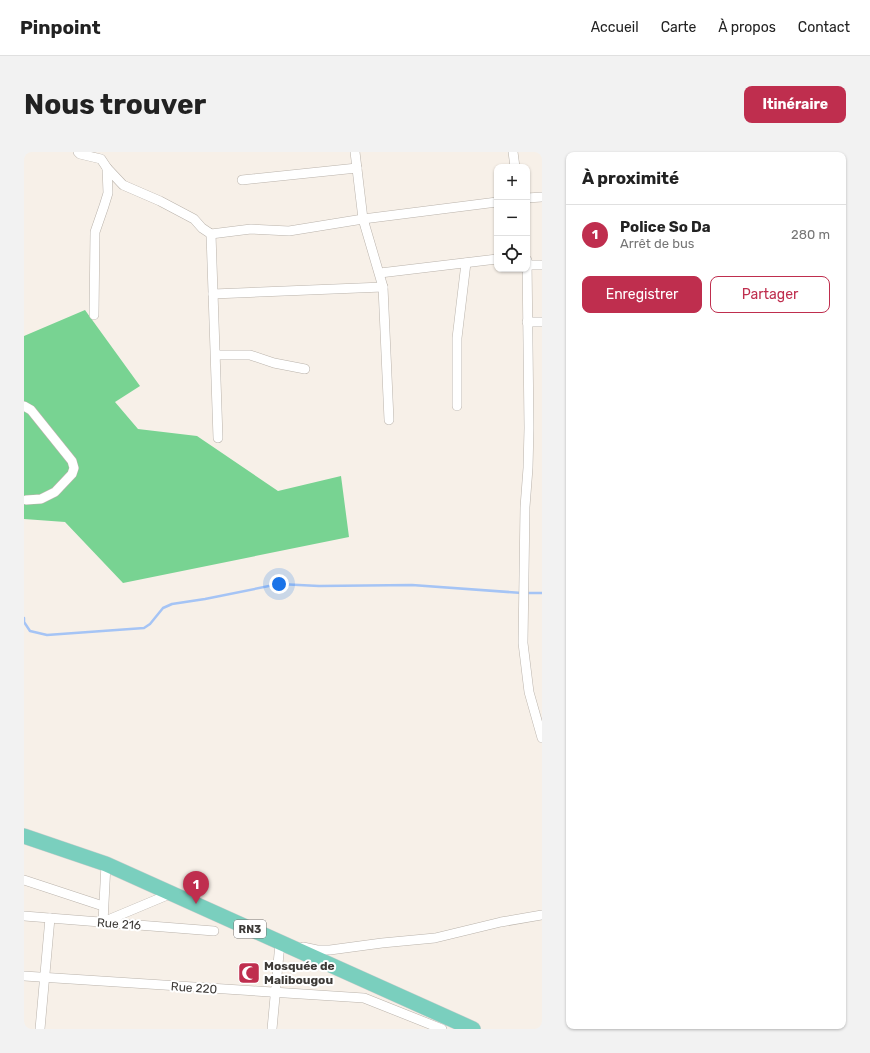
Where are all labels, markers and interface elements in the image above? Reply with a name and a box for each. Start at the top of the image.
text: Pinpoint [20,16,101,39]
text: Accueil [591,19,639,36]
text: Carte [661,19,696,36]
text: À propos [718,19,776,36]
text: Contact [798,19,850,36]
button: Itinéraire [744,86,846,123]
text: Nous trouver [24,88,206,121]
map controls [494,164,530,272]
button: + [494,164,530,200]
text: À proximité [582,168,679,188]
button: − [494,200,530,236]
text: Police So Da [620,218,711,236]
text: 1 [592,227,598,242]
text: 280 m [791,227,830,242]
button: locate [494,236,530,272]
text: Arrêt de bus [620,236,694,251]
button: Enregistrer [582,276,702,313]
button: Partager [710,276,830,313]
your location [269,574,289,594]
pin: 1 [183,871,209,904]
street label: Rue 216 [96,915,142,933]
road number: RN3 [234,920,266,938]
place label: Mosquée de Malibougou [264,959,335,987]
mosque icon: Mosquée de Malibougou [236,960,262,986]
street label: Rue 220 [170,979,218,997]

